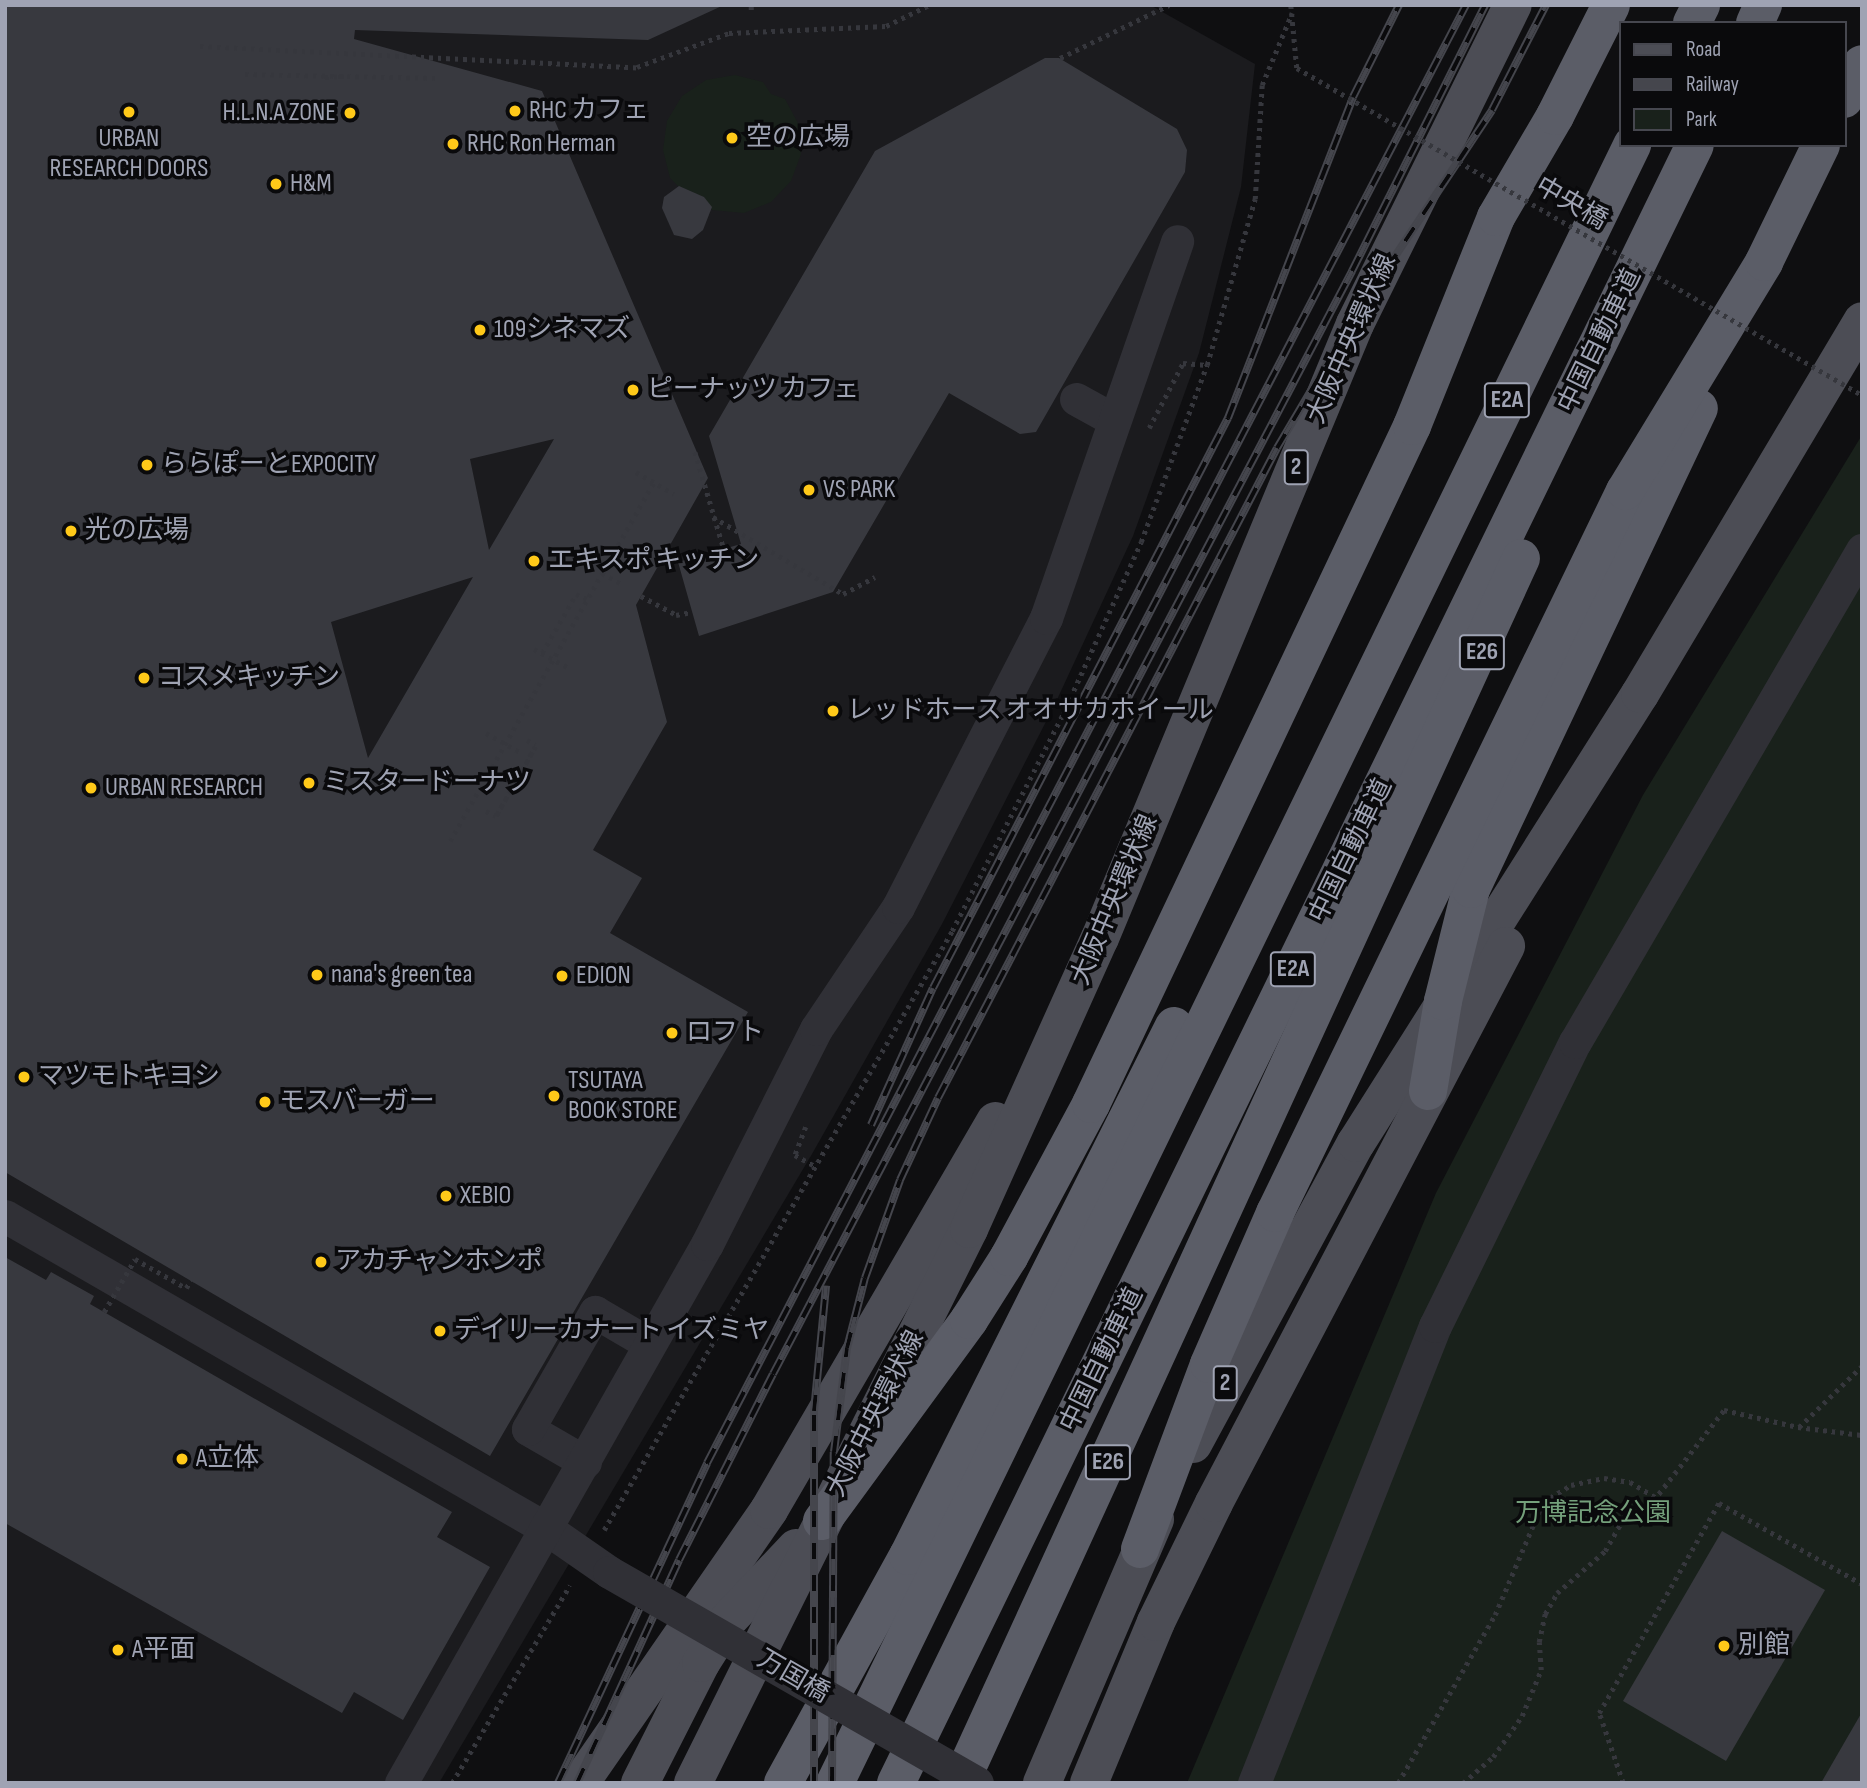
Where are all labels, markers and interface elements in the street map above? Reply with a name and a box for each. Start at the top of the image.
legend [1618,21,1846,147]
text: Road [1686,37,1721,62]
text: Railway [1686,72,1739,97]
place label: RHC カフェ [529,95,649,127]
place label: H.L.N.A ZONE [223,97,336,129]
marker: RHC カフェ [507,103,523,119]
marker: URBAN RESEARCH DOORS [121,104,137,120]
marker: H.L.N.A ZONE [342,105,358,121]
text: Park [1686,107,1717,132]
place label: 空の広場 [746,122,850,154]
place label: URBAN RESEARCH DOORS [50,123,208,184]
place label: RHC Ron Herman [467,128,616,160]
marker: 空の広場 [724,130,740,146]
marker: RHC Ron Herman [445,136,461,152]
place label: H&M [290,168,332,200]
street label: 中央橋 [1529,171,1613,237]
marker: H&M [268,176,284,192]
street label: 大阪中央環状線 [1301,250,1403,428]
street label: 中国自動車道 [1552,264,1648,418]
place label: 109シネマズ [494,314,630,346]
marker: 109シネマズ [472,322,488,338]
place label: ピーナッツ カフェ [647,374,859,406]
road number: E2A [1482,380,1532,421]
marker: ピーナッツ カフェ [625,382,641,398]
road number: 2 [1282,446,1310,488]
place label: ららぽーとEXPOCITY [161,449,376,481]
marker: ららぽーとEXPOCITY [139,457,155,473]
place label: VS PARK [823,474,895,506]
marker: VS PARK [801,482,817,498]
place label: 光の広場 [85,515,189,547]
marker: 光の広場 [63,523,79,539]
place label: エキスポ キッチン [548,545,760,577]
marker: エキスポ キッチン [526,553,542,569]
road number: E26 [1458,632,1506,672]
place label: コスメキッチン [158,662,340,694]
marker: コスメキッチン [136,670,152,686]
place label: レッドホース オオサカホイール [847,695,1215,727]
marker: レッドホース オオサカホイール [825,703,841,719]
place label: ミスタードーナツ [323,767,531,799]
place label: URBAN RESEARCH [105,772,263,804]
street label: 中国自動車道 [1303,774,1399,928]
marker: ミスタードーナツ [301,775,317,791]
marker: URBAN RESEARCH [83,780,99,796]
street label: 大阪中央環状線 [1065,810,1165,990]
road number: E2A [1268,948,1318,989]
place label: nana's green tea [331,959,473,991]
place label: EDION [576,960,631,992]
marker: nana's green tea [309,967,325,983]
marker: EDION [554,968,570,984]
place label: ロフト [686,1017,764,1049]
marker: ロフト [664,1025,680,1041]
place label: マツモトキヨシ [38,1061,220,1093]
place label: TSUTAYA BOOK STORE [568,1065,678,1126]
marker: マツモトキヨシ [16,1069,32,1085]
place label: モスバーガー [279,1086,435,1118]
marker: TSUTAYA BOOK STORE [546,1088,562,1104]
marker: モスバーガー [257,1094,273,1110]
place label: XEBIO [460,1180,511,1212]
marker: XEBIO [438,1188,454,1204]
place label: アカチャンホンポ [335,1246,543,1278]
marker: アカチャンホンポ [313,1254,329,1270]
street label: 中国自動車道 [1054,1283,1150,1437]
place label: デイリーカナート イズミヤ [454,1315,770,1347]
marker: デイリーカナート イズミヤ [432,1323,448,1339]
street label: 大阪中央環状線 [821,1326,931,1502]
road number: 2 [1211,1363,1239,1404]
road number: E26 [1084,1442,1132,1482]
place label: A立体 [196,1443,259,1475]
marker: A立体 [174,1451,190,1467]
park label: 万博記念公園 [1515,1498,1671,1530]
place label: 別館 [1738,1630,1790,1662]
place label: A平面 [132,1634,195,1666]
marker: 別館 [1716,1638,1732,1654]
marker: A平面 [110,1642,126,1658]
street label: 万国橋 [751,1644,835,1710]

